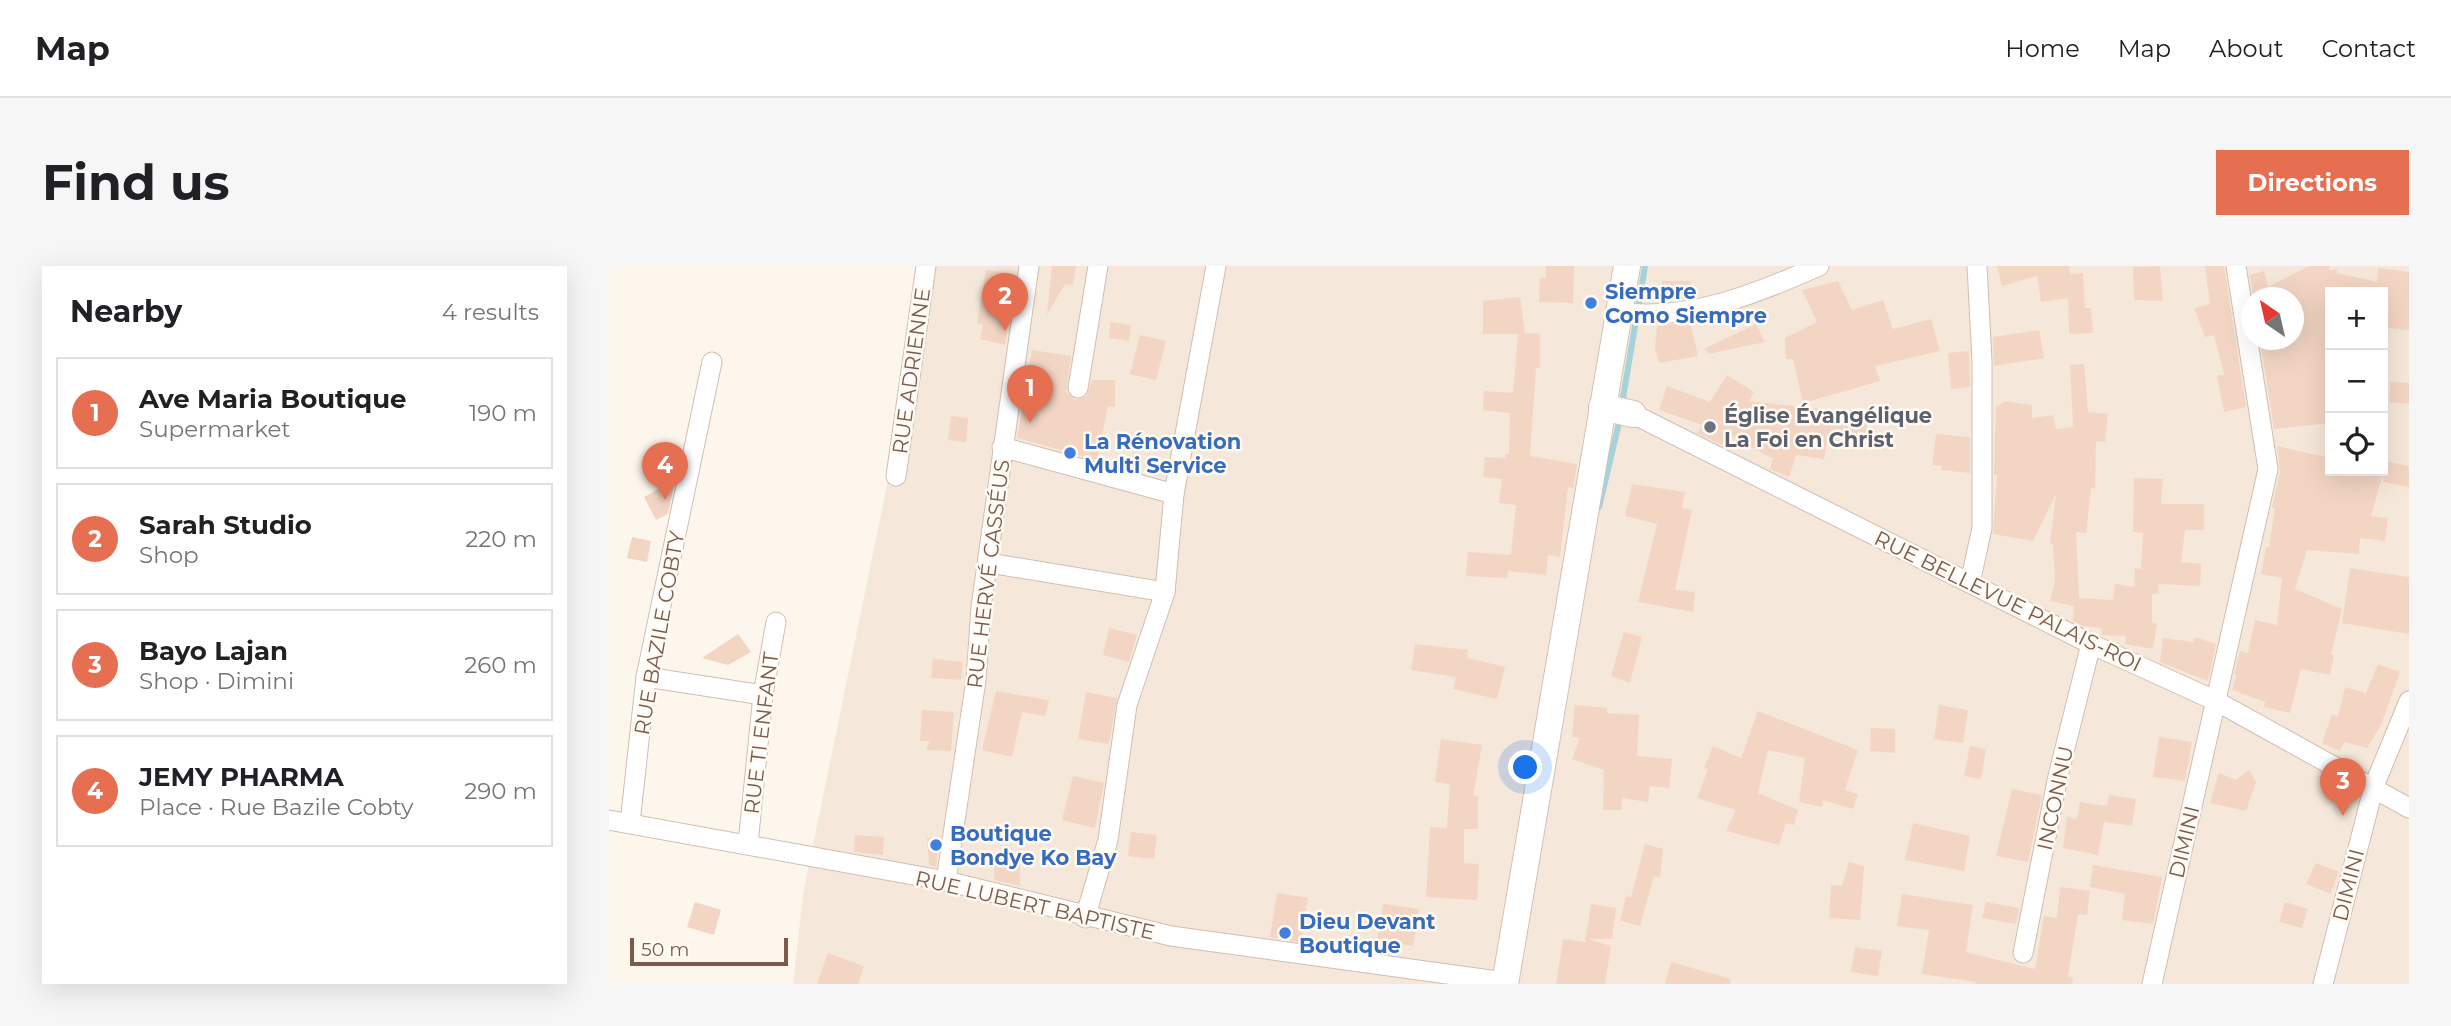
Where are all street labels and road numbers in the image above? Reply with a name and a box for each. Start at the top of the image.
street label: RUE ADRIENNE [887,286,935,456]
street label: RUE HERVÉ CASSÉUS [962,458,1014,690]
street label: RUE BELLEVUE PALAIS-ROI [1870,525,2146,677]
street label: RUE BAZILE COBTY [629,528,689,737]
street label: RUE TI ENFANT [739,650,783,816]
street label: INCONNU [2032,744,2078,852]
street label: DIMINI [2164,803,2204,881]
street label: DIMINI [2327,846,2369,924]
street label: RUE LUBERT BAPTISTE [913,865,1157,945]

